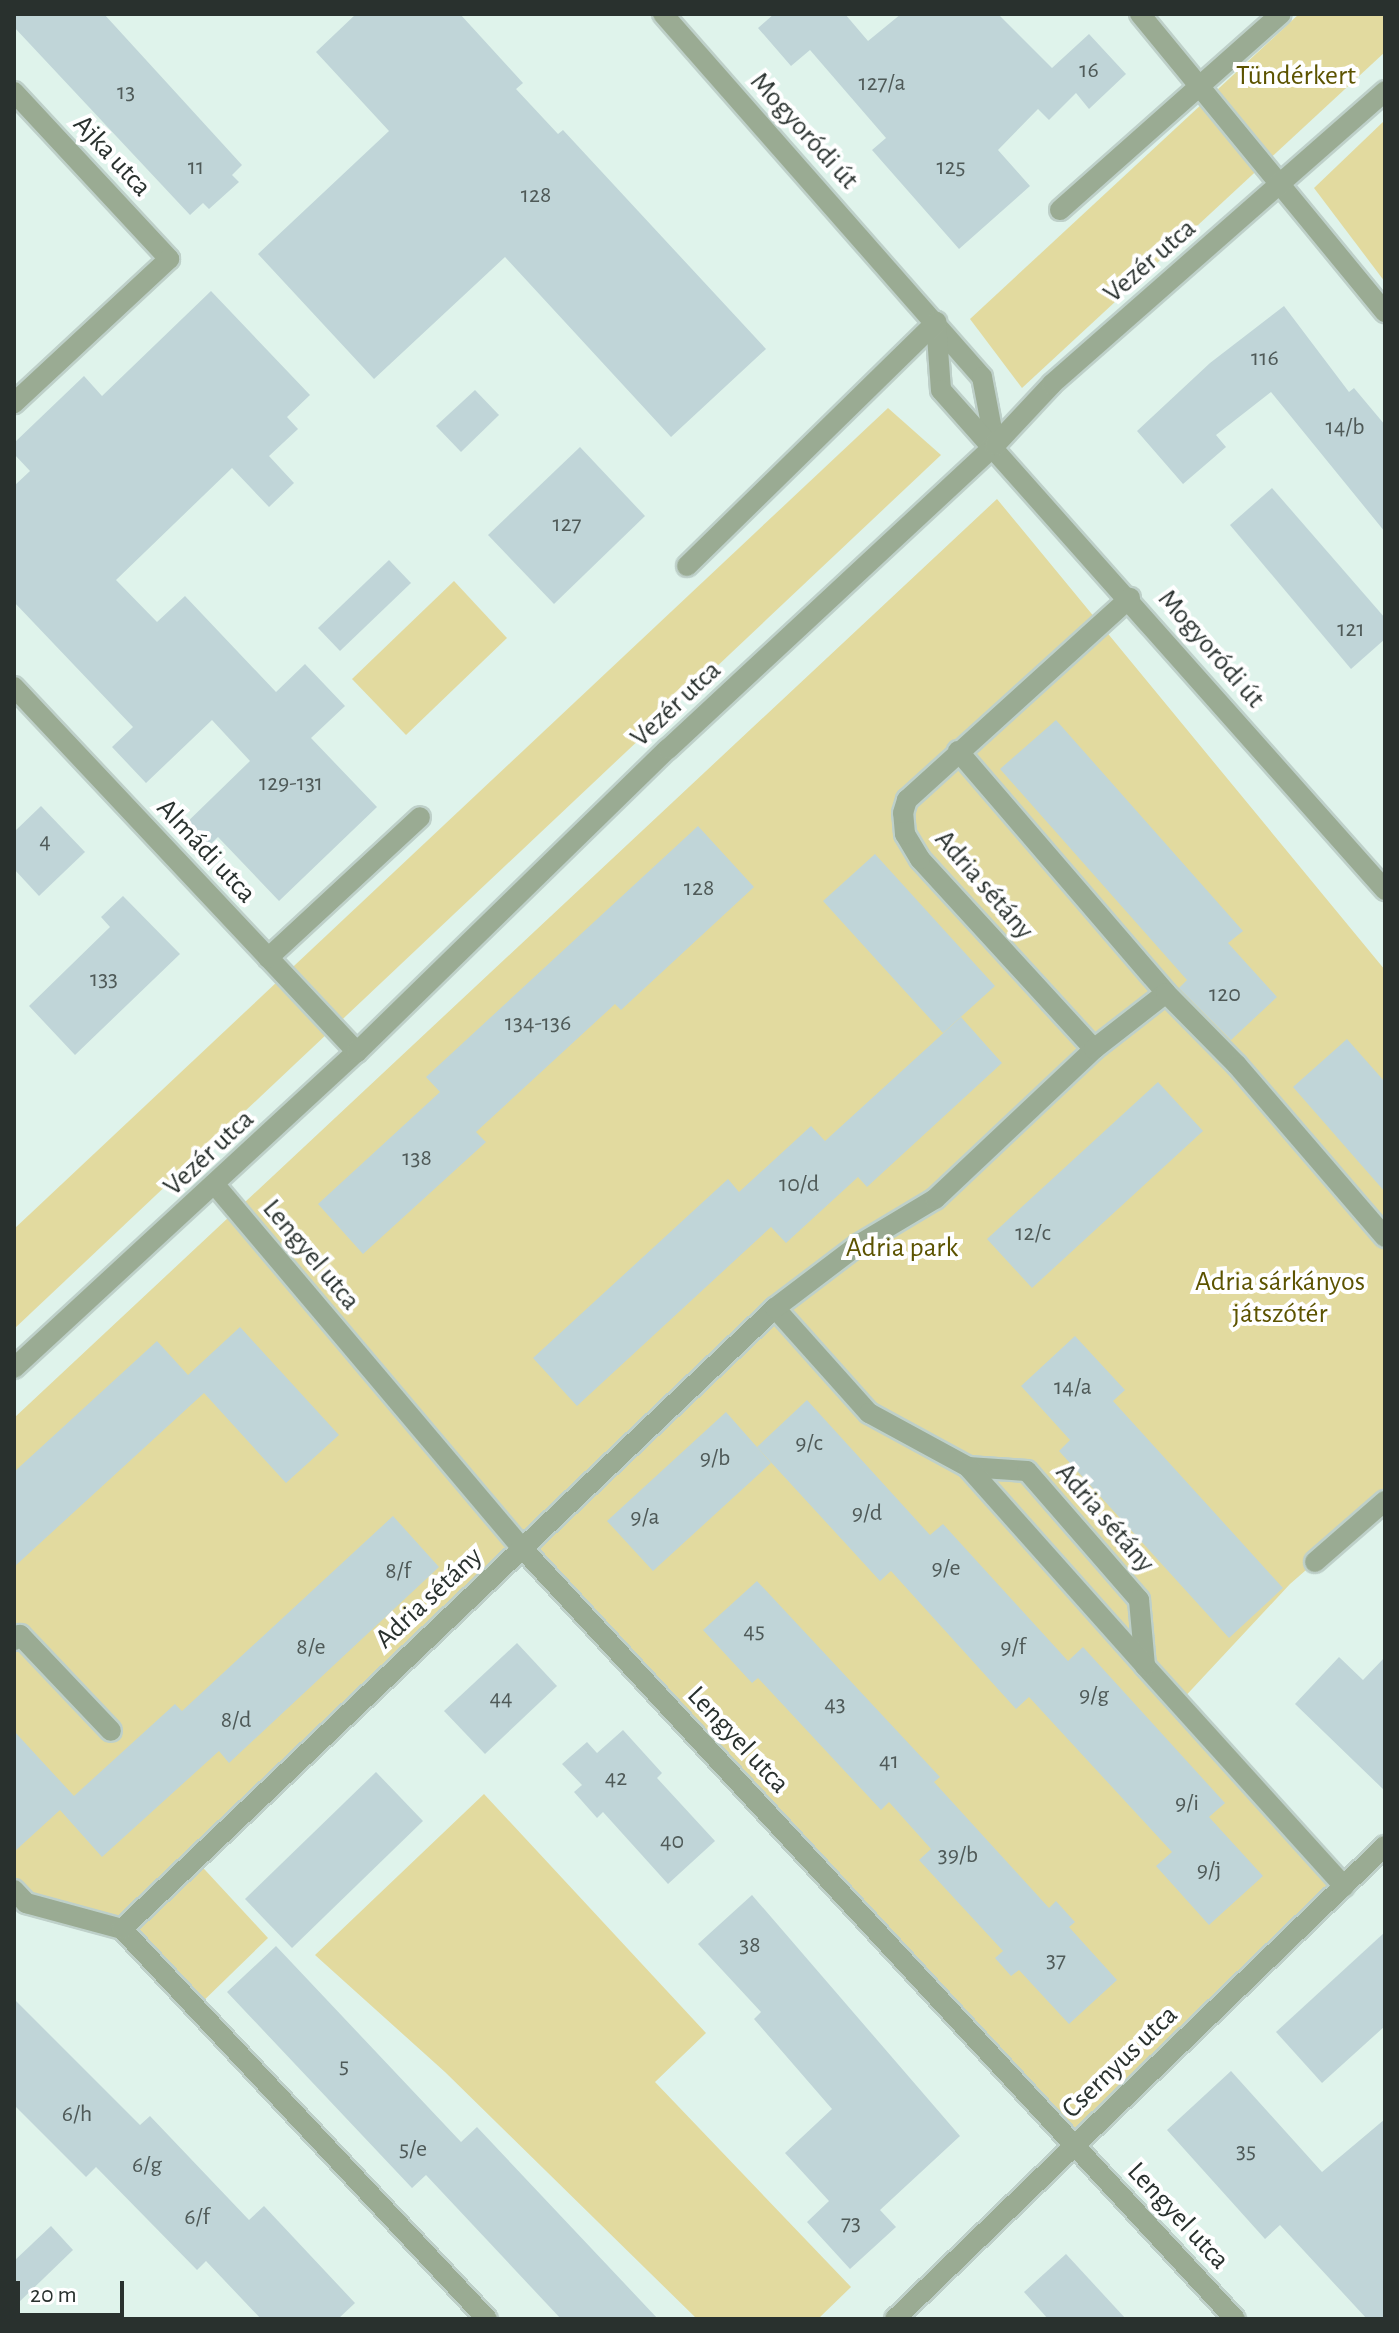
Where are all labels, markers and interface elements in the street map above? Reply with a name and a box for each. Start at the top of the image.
house number: 16 [1079,57,1099,85]
park label: Tündérkert [1236,59,1356,93]
street label: Mogyoródi út [743,66,865,196]
house number: 127/a [858,70,906,98]
house number: 13 [117,79,135,107]
street label: Ajka utca [66,108,158,204]
house number: 11 [188,154,204,182]
house number: 125 [936,154,966,182]
house number: 128 [521,182,551,210]
street label: Vezér utca [1097,212,1203,310]
house number: 116 [1251,345,1279,373]
house number: 14/b [1325,414,1365,442]
house number: 127 [552,511,582,539]
street label: Mogyoródi út [1150,583,1272,715]
house number: 121 [1337,616,1365,644]
street label: Vezér utca [624,654,728,754]
house number: 129-131 [259,770,323,798]
street label: Almádi utca [149,792,263,910]
street label: Adria sétány [927,823,1041,947]
house number: 4 [39,828,51,856]
house number: 128 [684,875,714,903]
house number: 133 [90,966,118,994]
house number: 120 [1209,981,1241,1009]
house number: 134-136 [505,1010,571,1038]
street label: Vezér utca [157,1103,261,1203]
house number: 138 [402,1145,432,1173]
house number: 10/d [779,1171,819,1199]
street label: Lengyel utca [255,1193,367,1317]
house number: 12/c [1015,1220,1051,1248]
park label: Adria park [846,1231,958,1265]
park label: Adria sárkányos játszótér [1195,1265,1365,1331]
house number: 14/a [1054,1374,1092,1402]
house number: 9/c [795,1430,823,1458]
house number: 9/b [700,1445,730,1473]
street label: Adria sétány [1048,1456,1162,1580]
house number: 9/d [852,1500,882,1528]
house number: 9/a [630,1504,660,1532]
street label: Adria sétány [368,1540,490,1656]
house number: 9/e [931,1555,961,1583]
house number: 8/f [385,1558,411,1586]
house number: 45 [743,1618,765,1646]
house number: 8/e [296,1634,326,1662]
house number: 9/f [1000,1634,1026,1662]
street label: Lengyel utca [680,1679,796,1801]
house number: 9/g [1079,1682,1109,1710]
house number: 44 [489,1685,513,1713]
house number: 43 [824,1691,846,1719]
house number: 8/d [221,1707,251,1735]
house number: 41 [879,1748,899,1776]
house number: 42 [605,1765,627,1793]
house number: 9/i [1175,1790,1199,1818]
house number: 40 [660,1828,684,1856]
house number: 39/b [938,1842,978,1870]
house number: 9/j [1197,1857,1221,1885]
house number: 38 [739,1932,761,1960]
house number: 37 [1046,1947,1066,1975]
street label: Csernyus utca [1055,1998,1185,2126]
house number: 5 [339,2053,349,2081]
house number: 6/h [62,2101,92,2129]
house number: 5/e [399,2136,427,2164]
house number: 35 [1236,2138,1256,2166]
house number: 6/g [132,2152,162,2180]
street label: Lengyel utca [1120,2155,1236,2277]
house number: 6/f [184,2204,210,2232]
house number: 73 [841,2210,861,2238]
scale bar [20,2265,128,2315]
text: 20 m [30,2283,77,2307]

